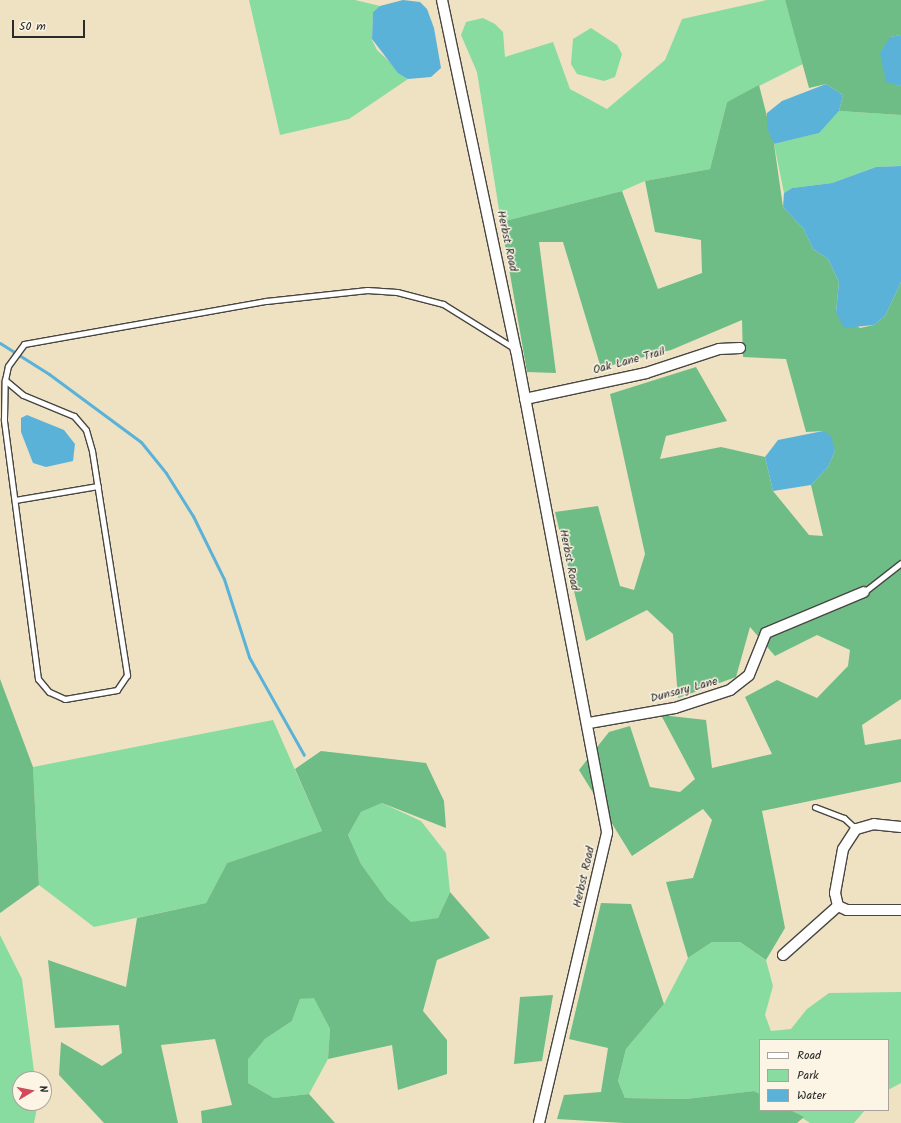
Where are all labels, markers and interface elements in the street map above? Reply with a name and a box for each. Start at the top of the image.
scale bar [14,12,87,38]
text: 50 m [19,17,46,36]
street label: Herbst Road [493,209,521,273]
street label: Oak Lane Trail [591,344,667,378]
street label: Herbst Road [556,528,582,592]
street label: Dunsary Lane [649,674,719,706]
street label: Herbst Road [570,845,598,909]
legend [759,1039,889,1111]
text: Road [797,1046,821,1065]
text: Park [797,1066,819,1085]
north arrow [12,1071,52,1111]
text: N [33,1084,52,1094]
text: Water [797,1086,826,1105]

